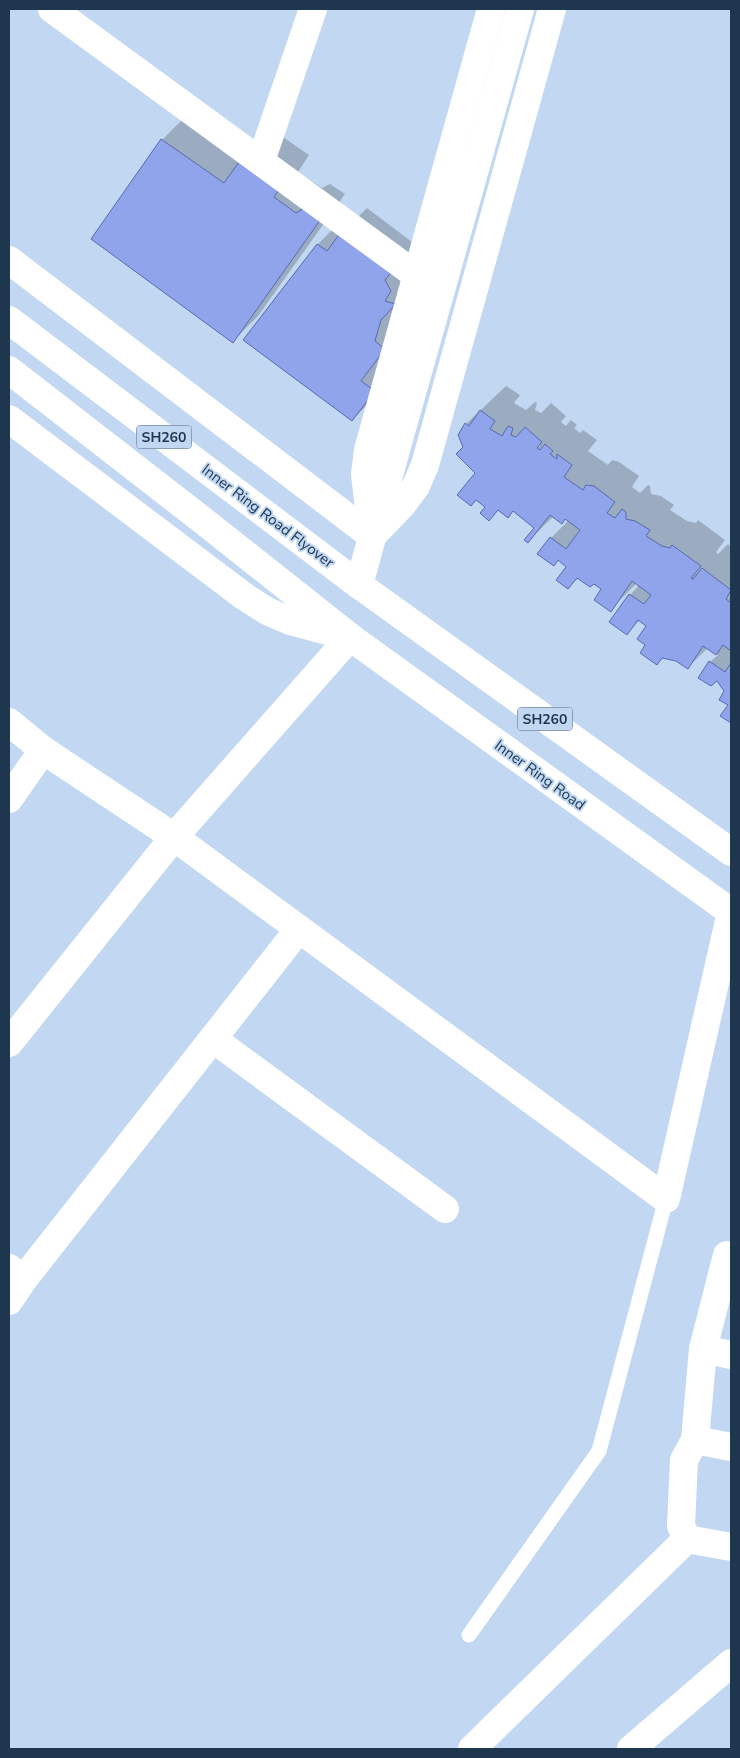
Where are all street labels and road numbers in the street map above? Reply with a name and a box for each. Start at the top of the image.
road number: SH260 [136,426,192,448]
street label: Inner Ring Road Flyover [198,460,339,573]
road number: SH260 [518,708,572,731]
street label: Inner Ring Road [491,735,589,815]

